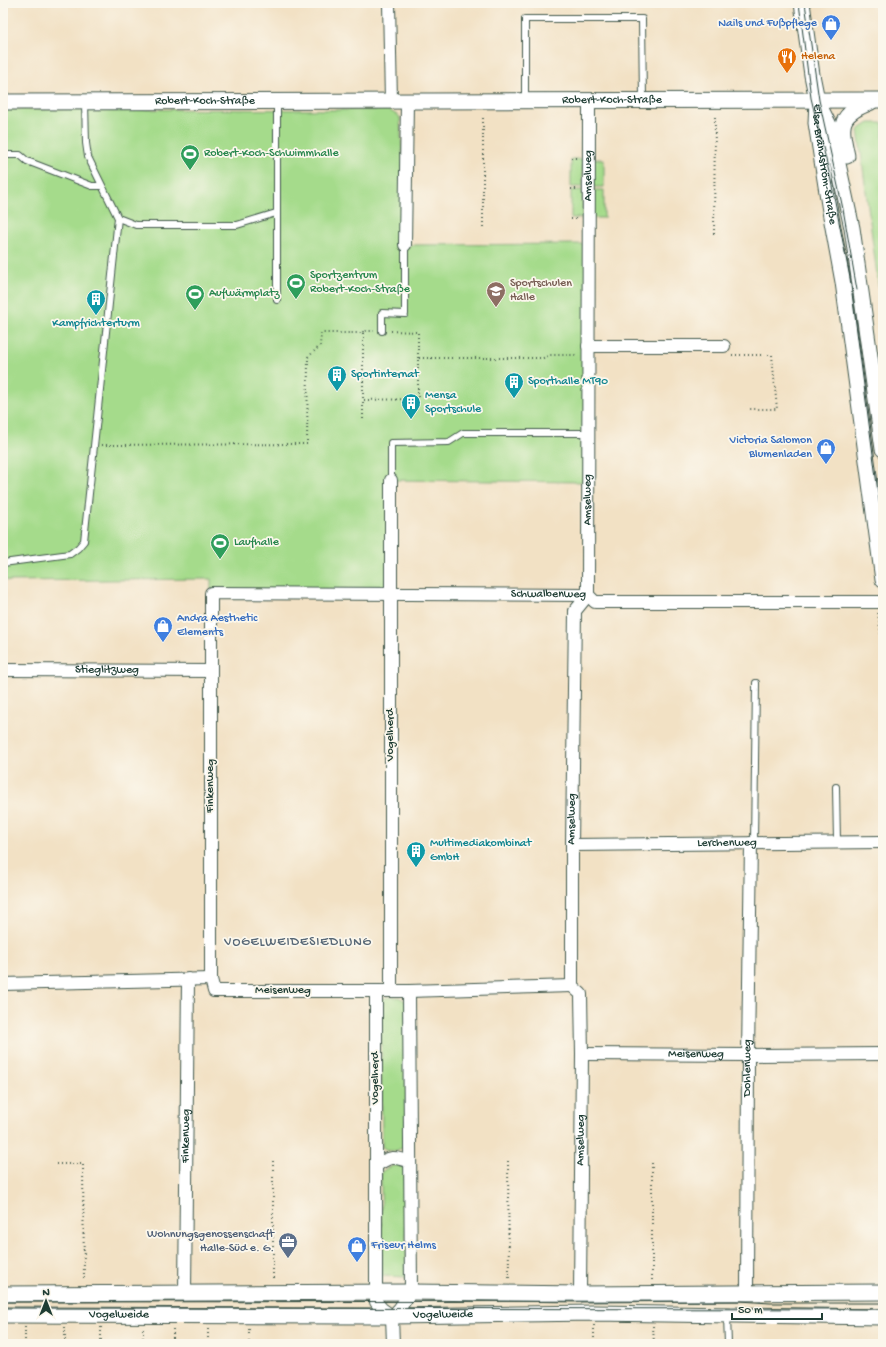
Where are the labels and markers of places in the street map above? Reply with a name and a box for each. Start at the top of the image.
shop icon: Nails und Fußpflege [820,13,842,41]
place label: Nails und Fußpflege [718,17,818,31]
restaurant icon: Helena [776,46,798,74]
place label: Helena [801,50,836,64]
sports icon: Robert-Koch-Schwimmhalle [179,143,201,171]
place label: Robert-Koch-Schwimmhalle [204,147,340,161]
place label: Sportzentrum Robert-Koch-Straße [310,269,411,297]
sports icon: Sportzentrum Robert-Koch-Straße [285,272,307,300]
place label: Sportschulen Halle [510,277,572,305]
school or university icon: Sportschulen Halle [485,280,507,308]
sports icon: Aufwärmplatz [184,283,206,311]
place label: Aufwärmplatz [209,287,280,301]
building icon: Kampfrichterturm [85,288,107,316]
place label: Kampfrichterturm [52,317,140,331]
building icon: Sportinternat [326,364,348,392]
place label: Sportinternat [351,368,420,382]
building icon: Sporthalle MT90 [503,371,525,399]
place label: Sporthalle MT90 [528,375,608,389]
place label: Mensa Sportschule [425,389,482,417]
building icon: Mensa Sportschule [400,392,422,420]
place label: Victoria Salomon Blumenladen [729,434,812,462]
shop icon: Victoria Salomon Blumenladen [815,437,837,465]
sports icon: Laufhalle [209,532,231,560]
place label: Laufhalle [234,536,280,550]
place label: Andra Aesthetic Elements [177,612,258,640]
shop icon: Andra Aesthetic Elements [152,615,174,643]
place label: Multimediakombinat GmbH [430,837,533,865]
building icon: Multimediakombinat GmbH [405,840,427,868]
place label: Wohnungsgenossenschaft Halle-Süd e. G. [147,1228,275,1256]
office icon: Wohnungsgenossenschaft Halle-Süd e. G. [277,1231,299,1259]
shop icon: Friseur Helms [346,1235,368,1263]
place label: Friseur Helms [370,1239,437,1253]

